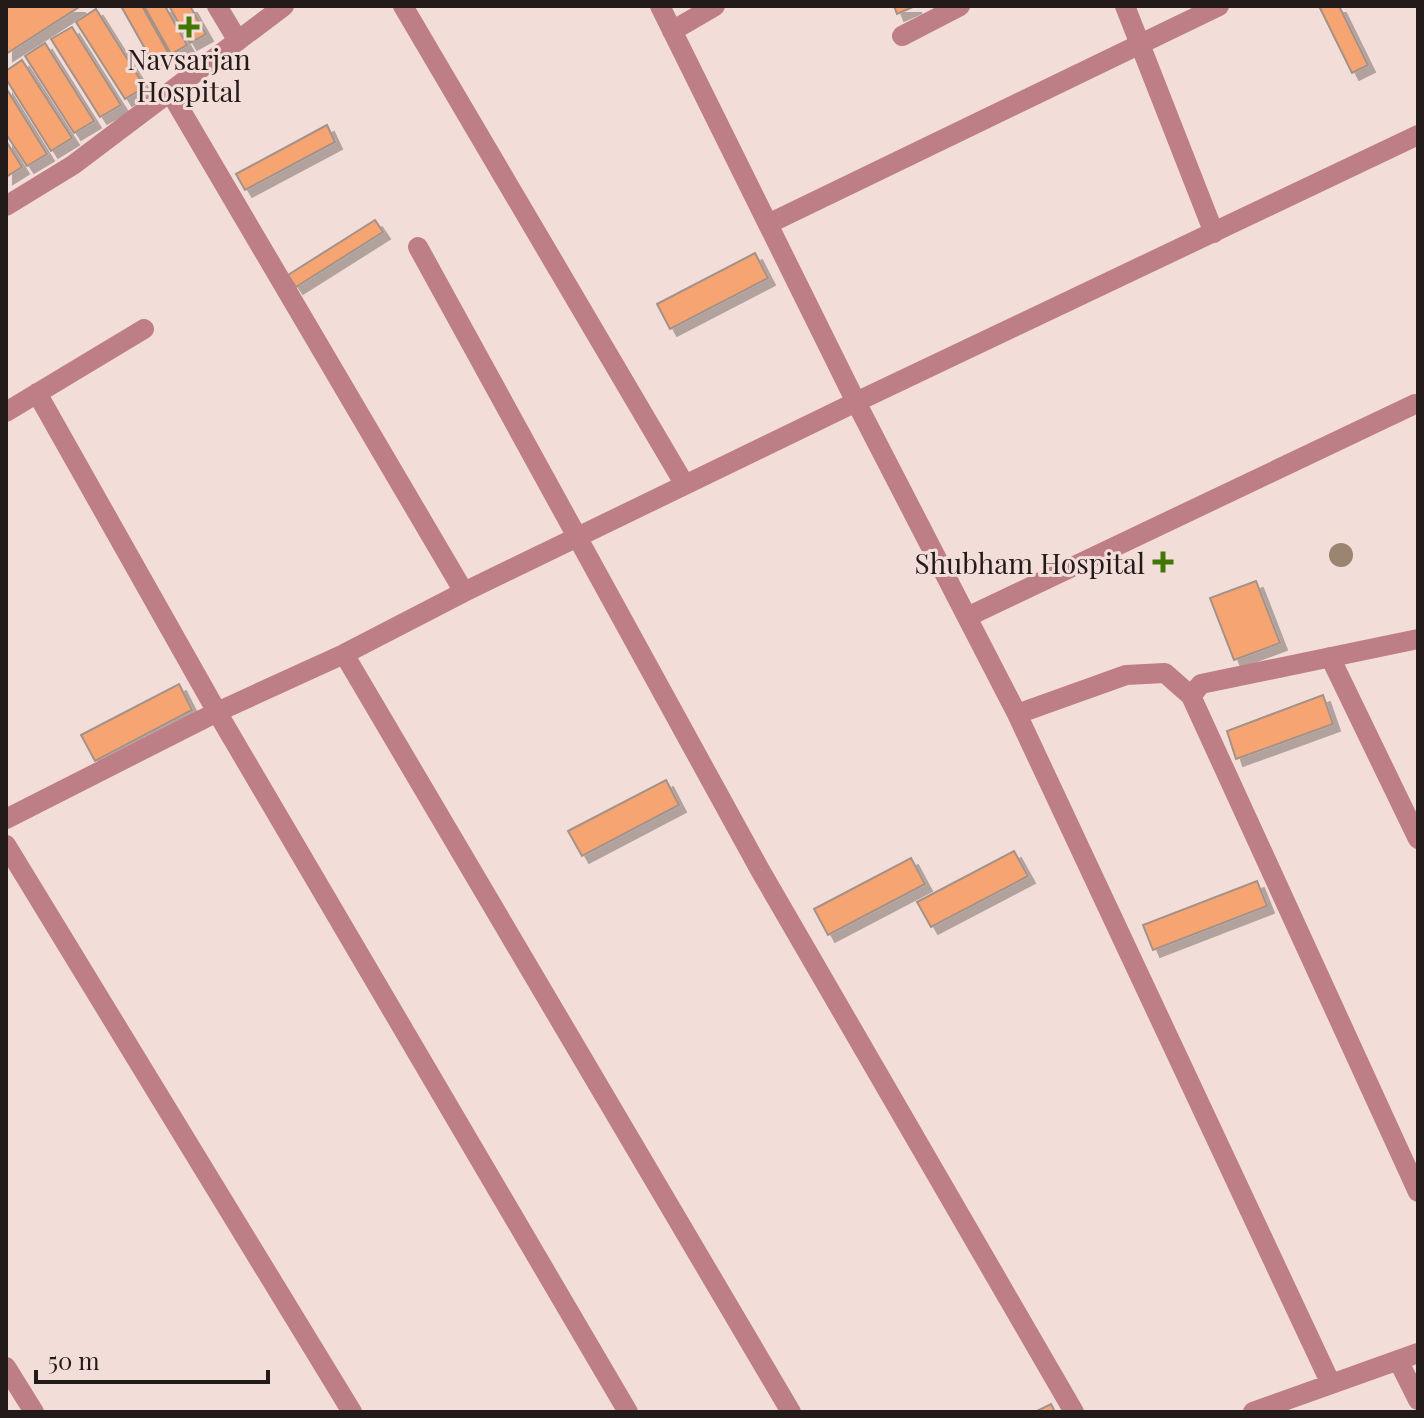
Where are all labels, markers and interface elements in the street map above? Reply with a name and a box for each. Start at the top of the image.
marker: Navsarjan Hospital [178,16,200,38]
place label: Navsarjan Hospital [127,40,251,109]
place label: Shubham Hospital [915,544,1145,581]
marker: Shubham Hospital [1152,551,1174,573]
scale bar [36,1334,268,1384]
text: 50 m [48,1344,100,1376]

